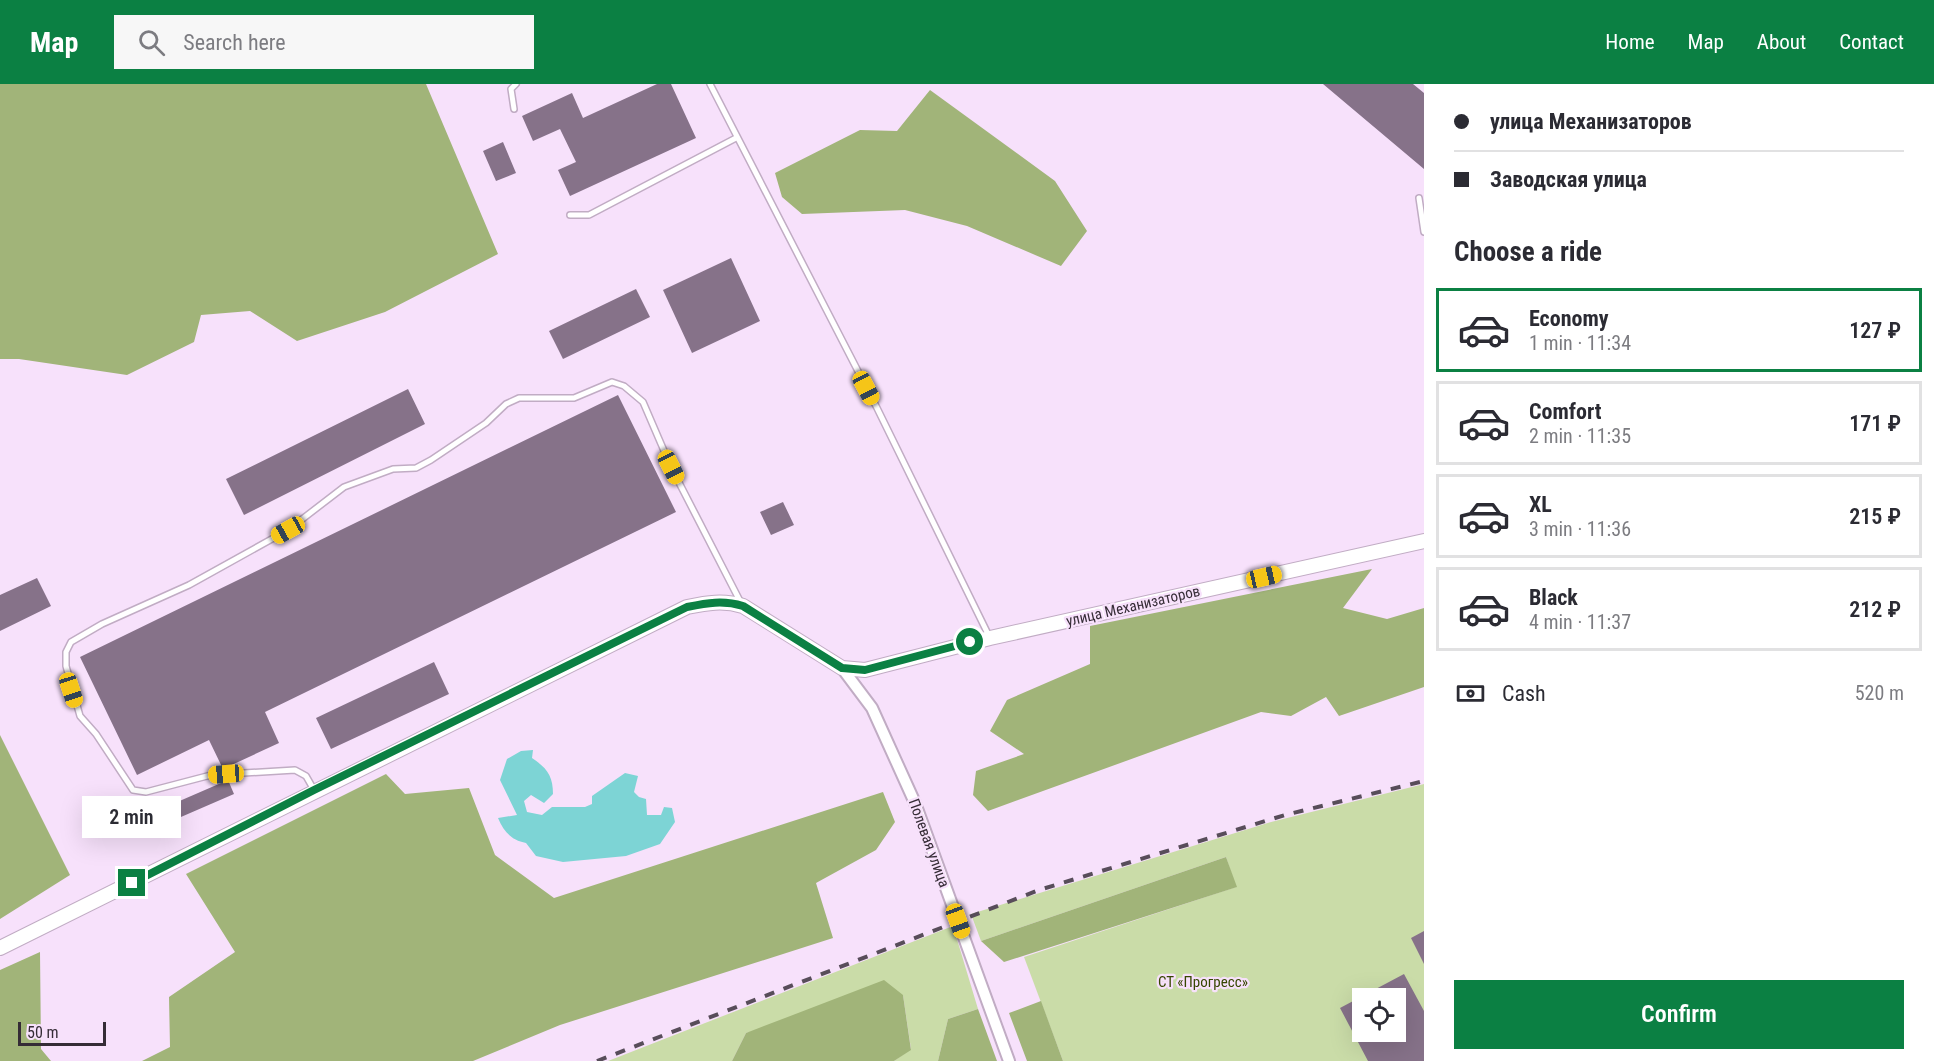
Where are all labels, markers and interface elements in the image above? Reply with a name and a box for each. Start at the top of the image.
search box [114,15,534,69]
text: Map [30,26,78,59]
icon: search [135,26,168,59]
text: Search here [183,30,286,55]
text: Home [1605,30,1655,54]
text: Map [1688,30,1724,54]
text: About [1757,30,1806,54]
text: Contact [1839,30,1904,54]
text: улица Механизаторов [1490,109,1692,134]
text: Заводская улица [1490,167,1647,192]
text: Choose a ride [1454,236,1602,268]
icon: car [1457,303,1511,357]
text: Economy [1529,306,1609,331]
text: 127 ₽ [1849,318,1901,343]
text: 1 min · 11:34 [1529,331,1631,355]
car [850,368,882,408]
icon: car [1457,396,1511,450]
text: Comfort [1529,399,1602,424]
text: 171 ₽ [1849,411,1901,436]
text: 2 min · 11:35 [1529,424,1631,448]
car [655,447,687,487]
icon: car [1457,489,1511,543]
text: XL [1529,492,1552,517]
text: 215 ₽ [1849,504,1901,529]
car [268,513,308,547]
text: 3 min · 11:36 [1529,517,1631,541]
car [1244,564,1284,590]
street label: улица Механизаторов [1064,582,1202,630]
icon: car [1457,582,1511,636]
text: Black [1529,585,1578,610]
text: 212 ₽ [1849,597,1901,622]
text: 4 min · 11:37 [1529,610,1631,634]
route start [956,628,983,655]
car [57,670,85,710]
icon: cash [1454,677,1487,710]
text: Cash [1502,681,1546,706]
text: 520 m [1855,681,1904,705]
car [207,764,245,784]
callout: 2 min [82,796,182,838]
street label: Полевая улица [905,796,953,890]
text: 2 min [109,805,154,829]
route end [118,869,145,896]
car [943,901,973,941]
park label: СТ «Прогресс» [1158,973,1248,991]
button: Confirm [1454,980,1904,1049]
map controls [1352,988,1406,1042]
button: locate [1352,988,1406,1042]
scale bar [18,1019,106,1046]
text: 50 m [27,1023,59,1042]

